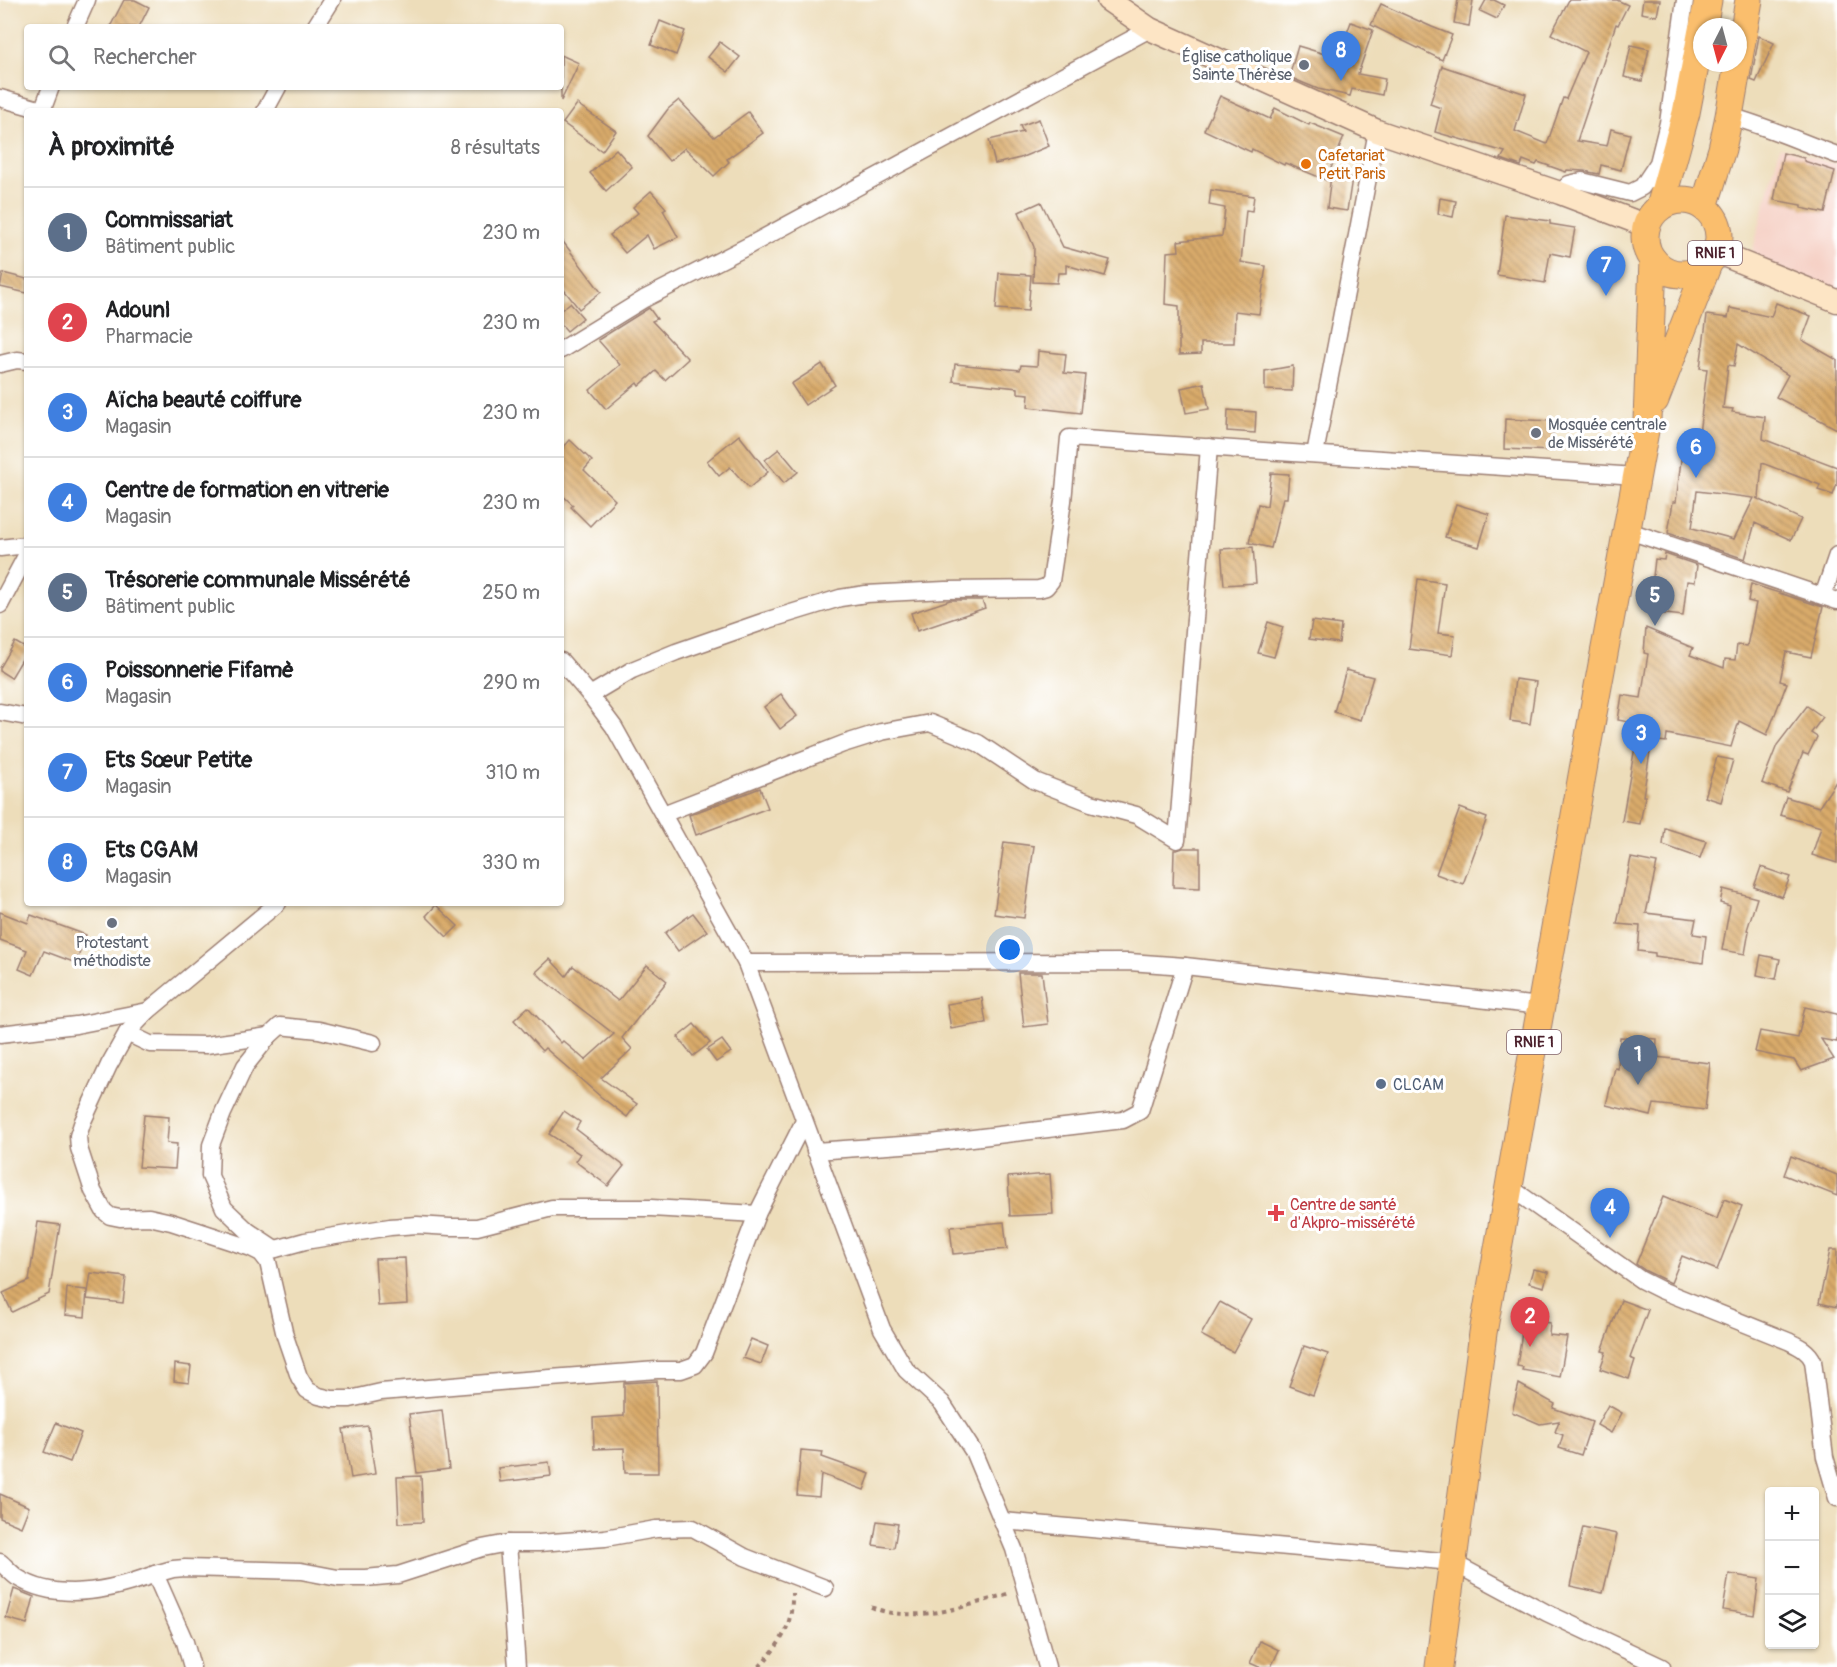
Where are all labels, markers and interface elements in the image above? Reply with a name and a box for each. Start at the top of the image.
north arrow [1693,18,1747,72]
search box [24,24,564,90]
pin: 8 [1322,32,1360,81]
icon: search [45,41,78,74]
text: Rechercher [93,43,197,71]
place label: Église catholique Sainte Thérèse [1182,47,1292,85]
marker: Église catholique Sainte Thérèse [1297,58,1311,72]
text: À proximité [48,131,175,163]
text: 8 résultats [451,135,540,160]
place label: Cafetariat Petit Paris [1318,146,1385,184]
marker: Cafetariat Petit Paris [1299,157,1313,171]
text: Commissariat [105,206,233,234]
text: 1 [64,220,71,245]
text: 230 m [483,220,540,245]
text: Bâtiment public [105,234,235,259]
road number: RNIE 1 [1688,241,1742,265]
pin: 7 [1586,246,1626,296]
text: Adounl [105,296,170,324]
text: 2 [62,310,73,335]
text: 230 m [483,310,540,335]
text: Pharmacie [105,324,193,349]
text: Aïcha beauté coiffure [105,386,301,414]
text: 3 [62,400,73,425]
text: 230 m [483,400,540,425]
text: Magasin [105,414,172,439]
place label: Mosquée centrale de Missérété [1548,415,1667,453]
marker: Mosquée centrale de Missérété [1529,426,1543,440]
pin: 6 [1676,428,1716,478]
text: Centre de formation en vitrerie [105,476,389,504]
text: 4 [62,490,73,515]
text: 230 m [483,490,540,515]
text: Magasin [105,504,172,529]
text: Trésorerie communale Missérété [105,566,411,594]
pin: 5 [1636,576,1674,626]
text: 5 [62,580,73,605]
text: 250 m [482,580,540,605]
text: Bâtiment public [105,594,235,619]
text: Poissonnerie Fifamè [105,656,294,684]
text: 6 [62,670,73,695]
text: 290 m [483,670,540,695]
text: Magasin [105,684,172,709]
pin: 3 [1622,714,1660,764]
text: Ets Sœur Petite [105,746,252,774]
text: 7 [62,760,73,785]
text: 310 m [485,760,540,785]
text: Magasin [105,774,172,799]
text: Ets CGAM [105,836,198,864]
text: 8 [62,850,73,875]
text: 330 m [482,850,540,875]
text: Magasin [105,864,172,889]
marker: Protestant méthodiste [105,916,119,930]
place label: Protestant méthodiste [73,933,151,971]
your location [995,935,1024,964]
road number: RNIE 1 [1507,1030,1561,1054]
pin: 1 [1618,1036,1658,1085]
place label: CLCAM [1393,1075,1444,1095]
marker: CLCAM [1374,1077,1388,1091]
pin: 4 [1590,1188,1630,1238]
place label: Centre de santé d'Akpro-missérété [1290,1195,1415,1233]
marker: Centre de santé d'Akpro-missérété [1267,1204,1285,1222]
pin: 2 [1510,1298,1550,1347]
map controls [1765,1487,1819,1649]
button: + [1765,1487,1819,1541]
button: − [1765,1541,1819,1595]
button: layers [1765,1595,1819,1649]

